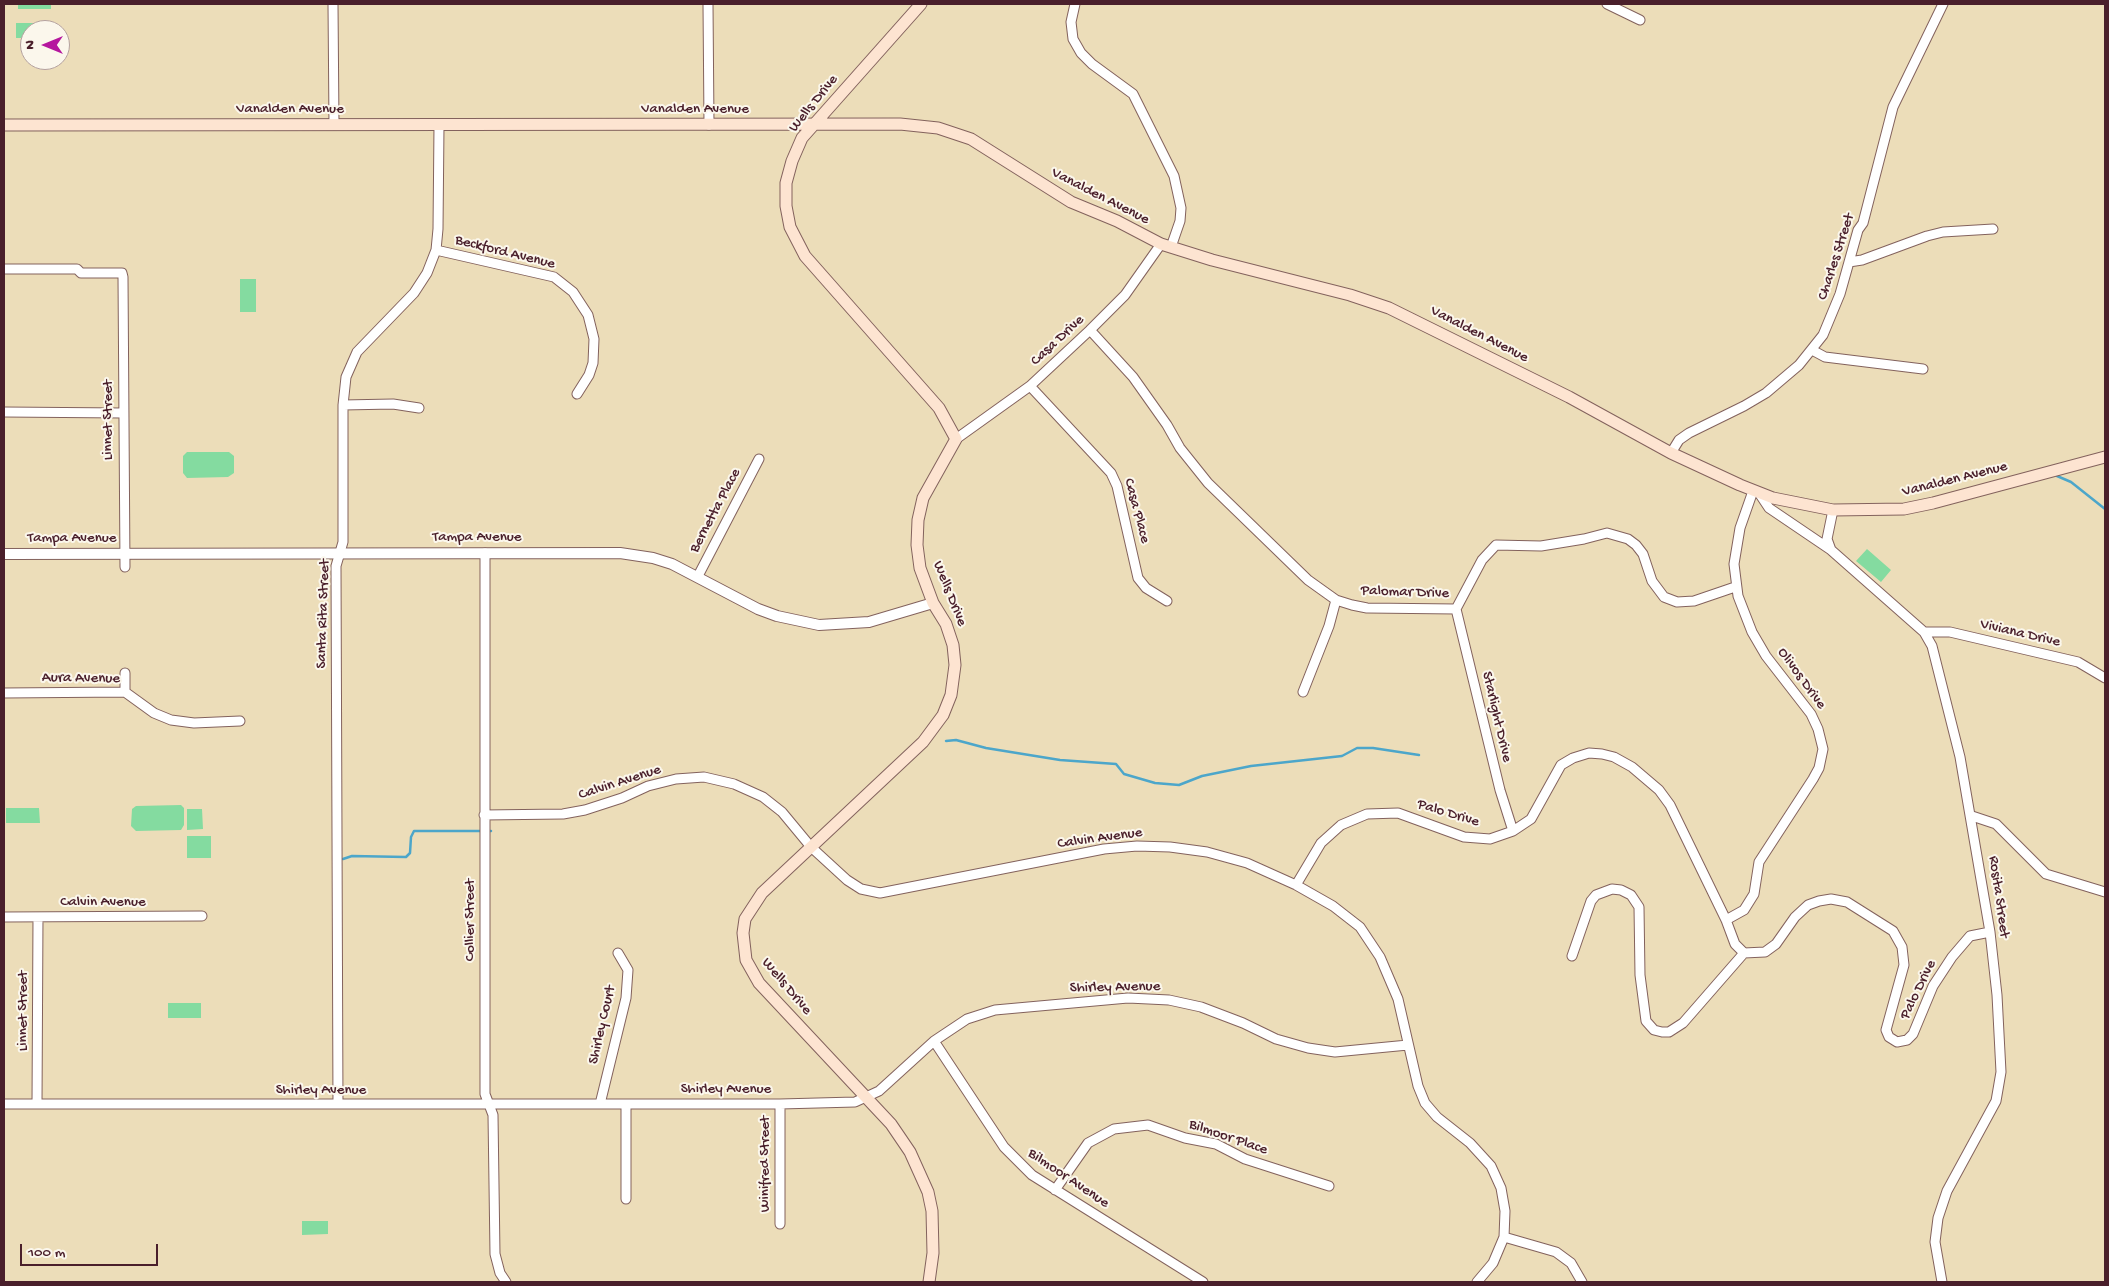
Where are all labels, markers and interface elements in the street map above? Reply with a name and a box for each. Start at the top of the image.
north arrow [20,20,70,70]
text: N [22,40,39,50]
street label: Wells Drive [785,72,843,136]
street label: Vanalden Avenue [236,101,344,119]
street label: Vanalden Avenue [641,101,749,119]
street label: Vanalden Avenue [1048,165,1152,229]
street label: Charles Street [1815,211,1859,303]
street label: Beckford Avenue [453,232,557,274]
street label: Vanalden Avenue [1427,303,1531,367]
street label: Casa Drive [1028,312,1088,370]
street label: Linnet Street [100,380,118,460]
street label: Vanalden Avenue [1901,458,2009,502]
street label: Bernetta Place [686,466,746,556]
street label: Casa Place [1119,477,1153,545]
street label: Tampa Avenue [432,529,522,547]
street label: Tampa Avenue [27,530,117,548]
street label: Santa Rita Street [313,559,335,669]
street label: Wells Drive [928,559,970,629]
street label: Palomar Drive [1361,582,1449,604]
street label: Viviana Drive [1978,616,2062,652]
street label: Olivos Drive [1773,645,1829,713]
street label: Aura Avenue [42,669,120,689]
street label: Starlight Drive [1477,670,1515,764]
street label: Calvin Avenue [577,761,663,805]
street label: Palo Drive [1415,796,1481,832]
street label: Calvin Avenue [1056,824,1144,854]
street label: Rosita Street [1983,855,2013,939]
street label: Collier Street [462,879,480,961]
street label: Calvin Avenue [60,894,146,912]
street label: Wells Drive [757,955,815,1019]
street label: Palo Drive [1897,957,1941,1023]
street label: Linnet Street [15,971,33,1051]
street label: Shirley Avenue [1070,978,1160,998]
street label: Shirley Court [585,984,621,1066]
street label: Shirley Avenue [681,1081,771,1099]
street label: Shirley Avenue [276,1082,366,1100]
street label: Winifred Street [757,1116,775,1212]
street label: Bilmoor Place [1186,1116,1270,1160]
street label: Bilmoor Avenue [1024,1145,1112,1213]
scale bar [22,1234,160,1266]
text: 100 m [28,1244,65,1262]

